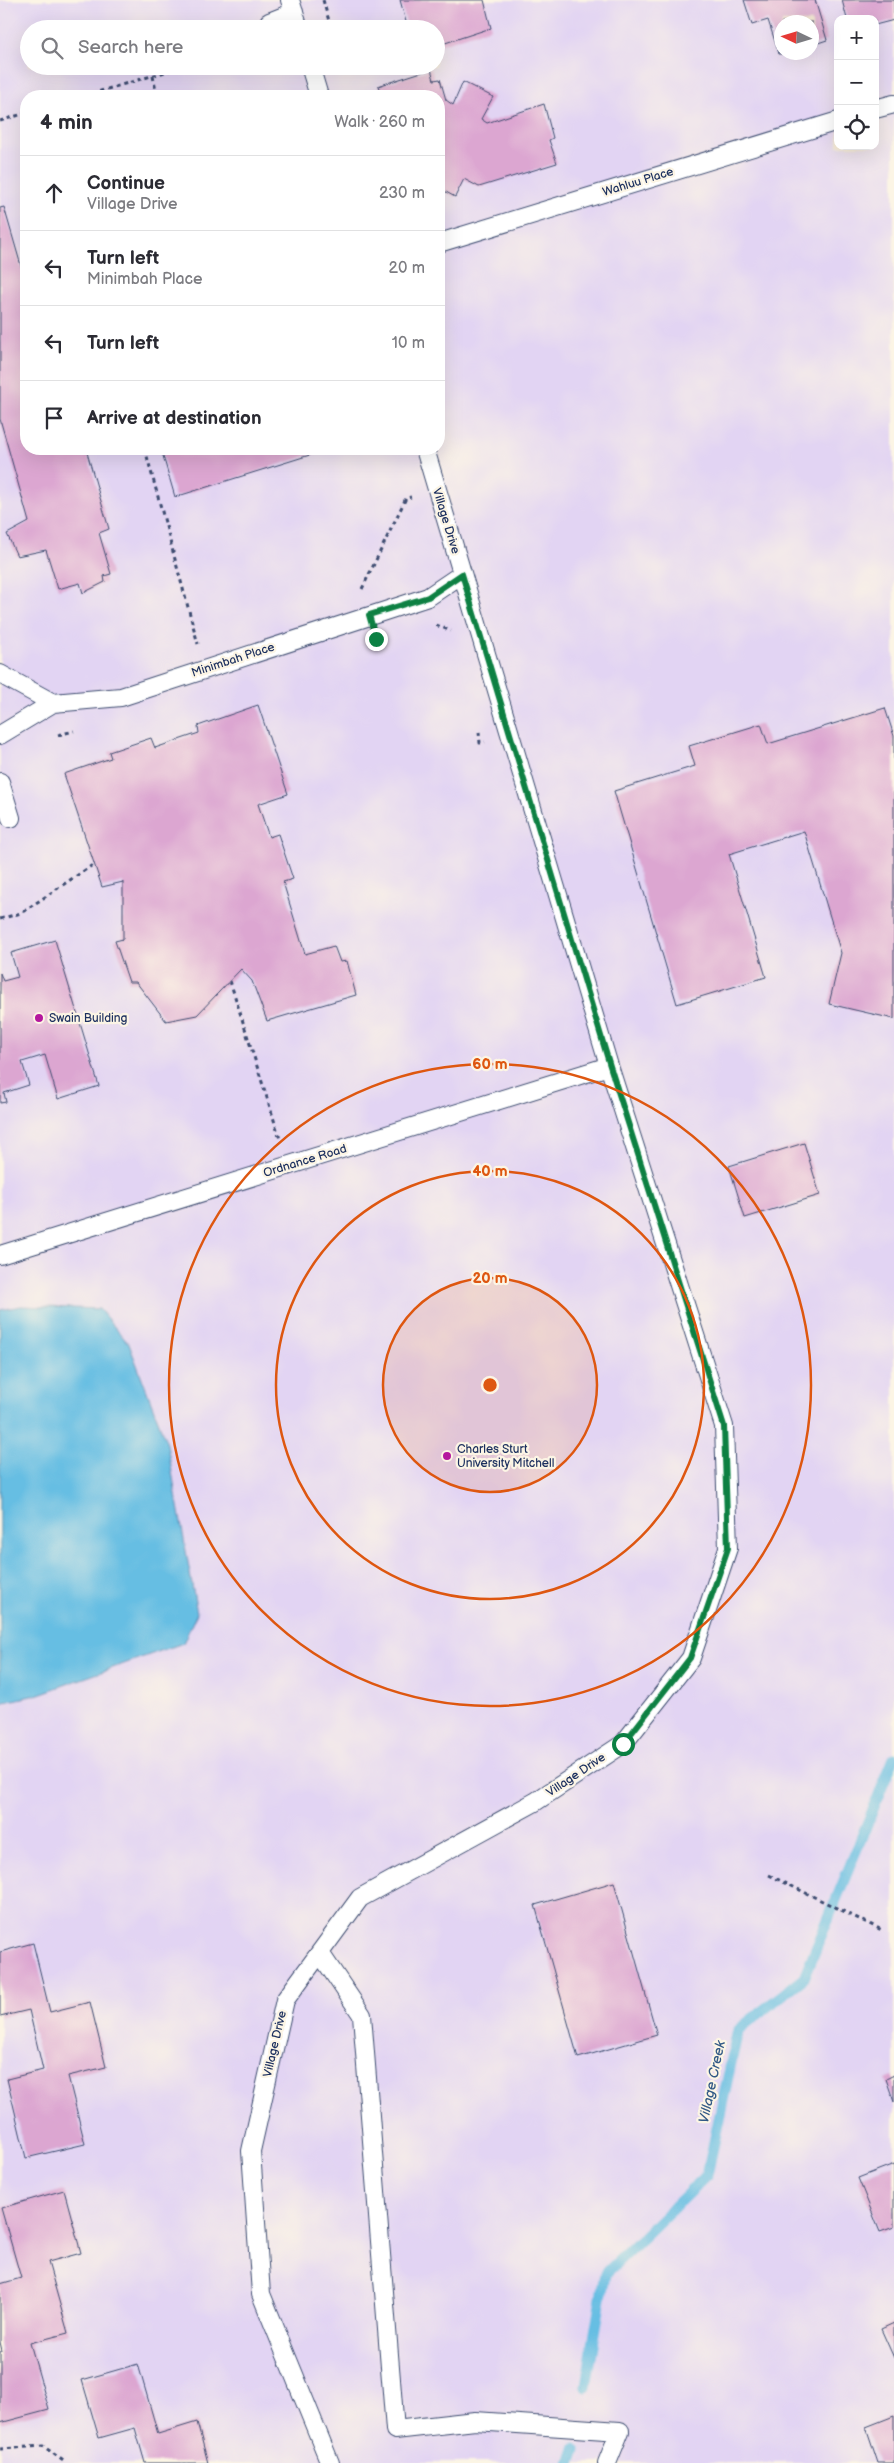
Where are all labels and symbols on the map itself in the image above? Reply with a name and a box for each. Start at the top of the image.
north arrow [774,15,819,60]
street label: Wahluu Place [601,164,675,200]
street label: Village Drive [429,486,463,556]
route end [365,628,388,651]
street label: Minimbah Place [189,639,277,681]
place label: Swain Building [49,1011,128,1026]
marker: Swain Building [33,1012,45,1024]
text: 60 m [472,1055,508,1074]
street label: Ordnance Road [262,1141,349,1181]
text: 40 m [472,1162,508,1181]
text: 20 m [473,1269,508,1288]
centre of rings [481,1376,499,1394]
place label: Charles Sturt University Mitchell [457,1442,554,1471]
marker: Charles Sturt University Mitchell [441,1450,453,1462]
route start [612,1733,635,1756]
street label: Village Drive [544,1750,608,1800]
street label: Village Drive [260,2009,290,2079]
water label: Village Creek [695,2038,729,2125]

